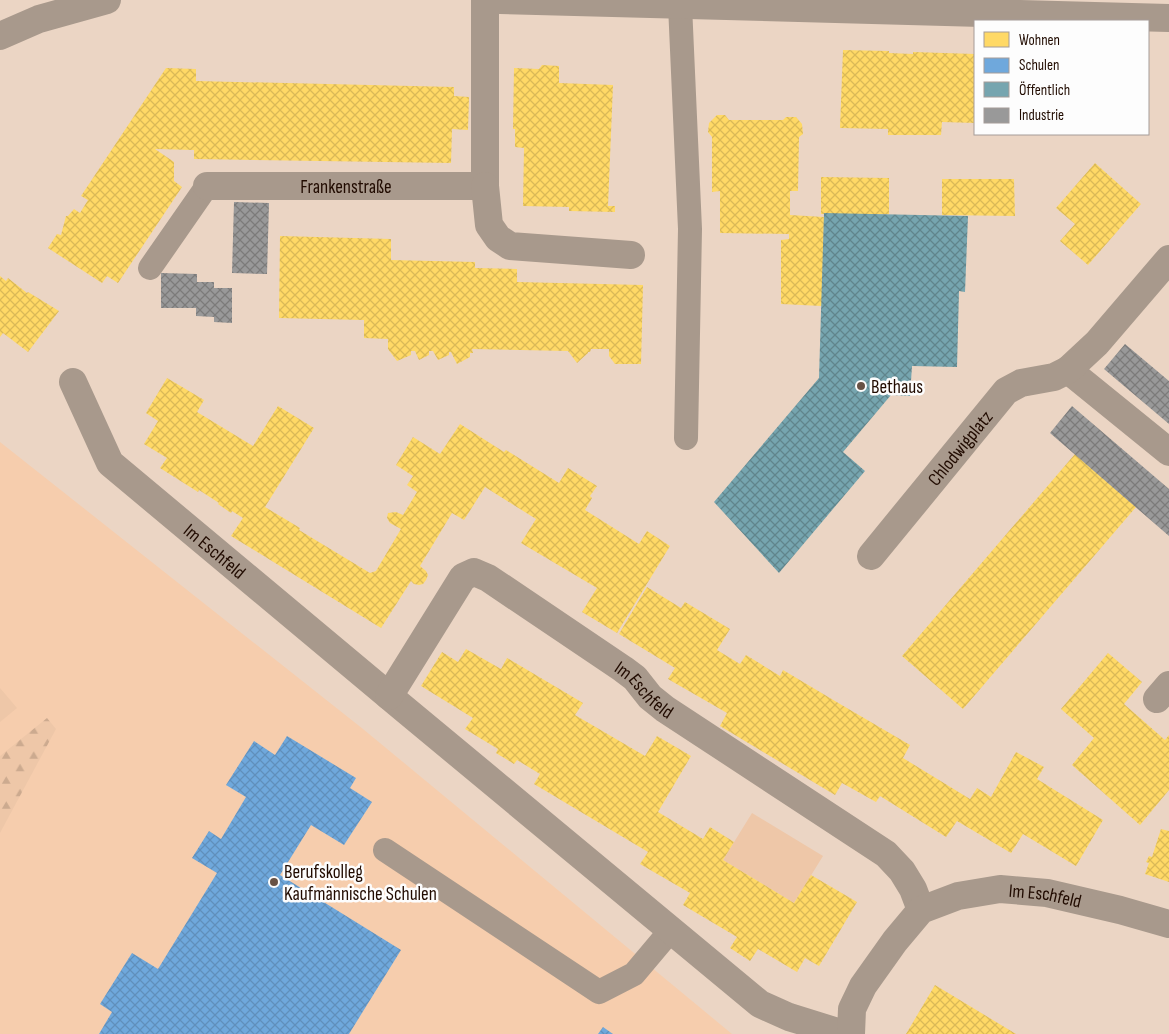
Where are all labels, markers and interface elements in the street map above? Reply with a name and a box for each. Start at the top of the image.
legend [974,20,1149,135]
text: Wohnen [1019,31,1060,50]
text: Schulen [1019,56,1059,75]
text: Öffentlich [1019,81,1070,100]
text: Industrie [1019,106,1064,125]
street label: Frankenstraße [300,176,392,199]
place label: Bethaus [871,376,923,399]
marker: Bethaus [855,380,867,392]
street label: Chlodwigplatz [923,406,998,491]
street label: Im Eschfeld [178,520,250,584]
street label: Im Eschfeld [610,657,677,724]
place label: Berufskolleg Kaufmännische Schulen [284,861,437,906]
marker: Berufskolleg Kaufmännische Schulen [268,876,280,888]
street label: Im Eschfeld [1008,880,1084,914]

